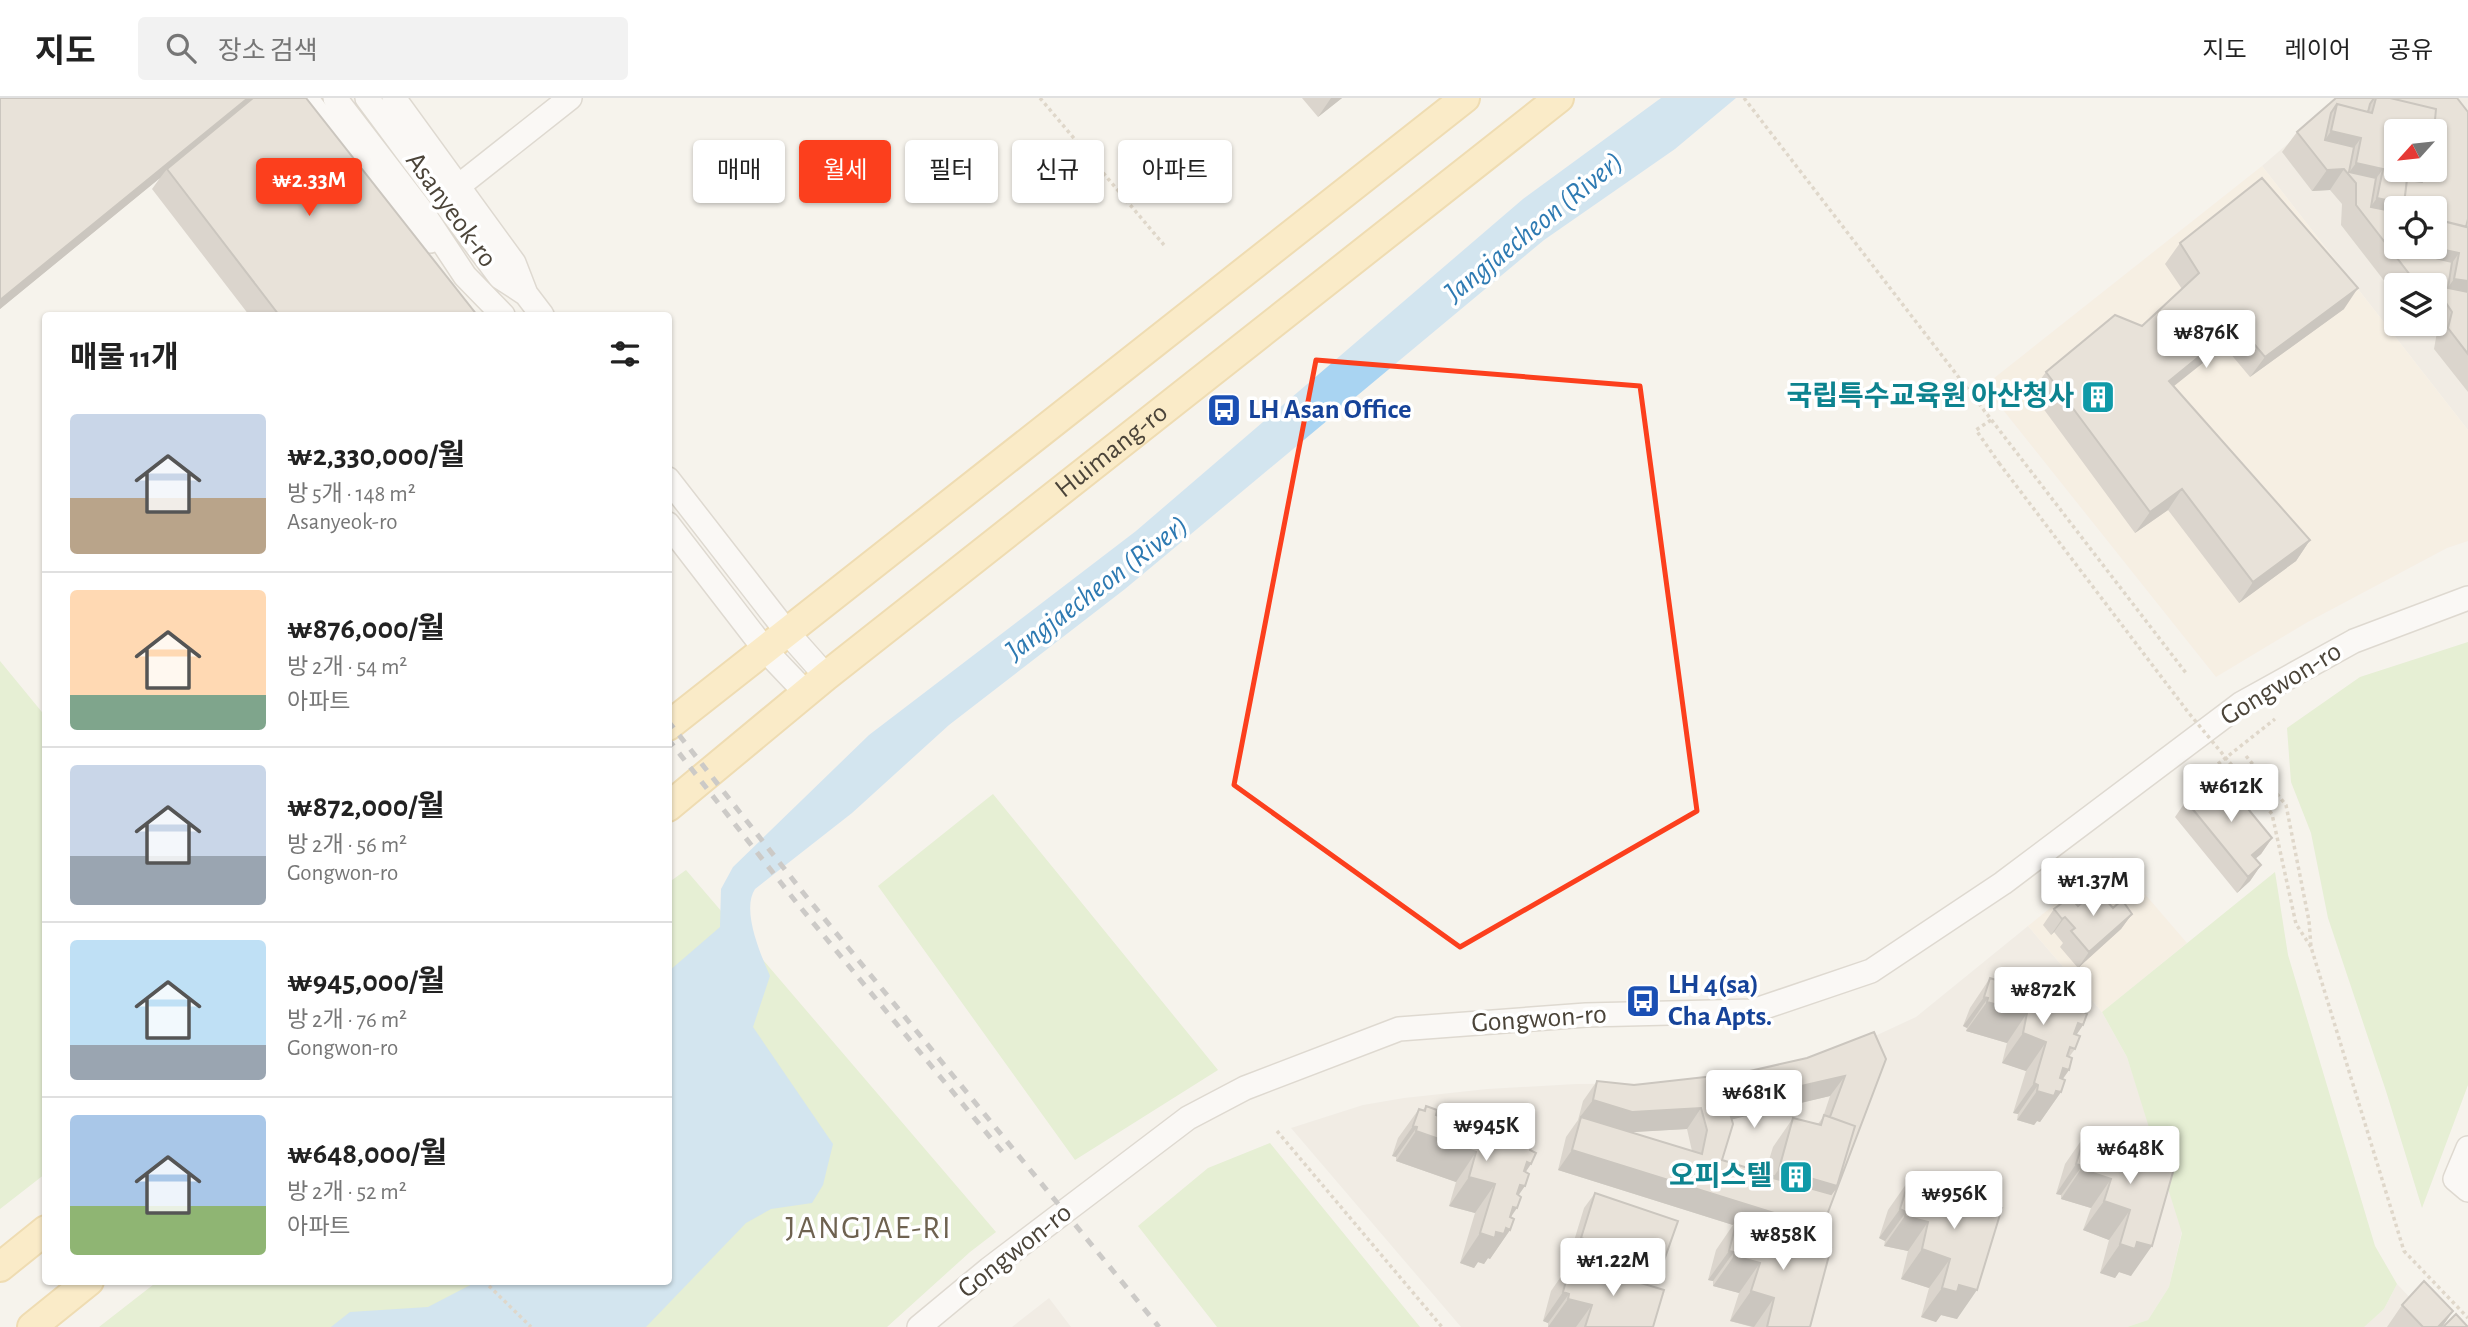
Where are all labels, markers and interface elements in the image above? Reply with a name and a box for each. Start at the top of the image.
search box [138,17,628,80]
icon: search [162,29,200,67]
text: 지도 [35,36,96,69]
text: 장소 검색 [218,38,318,64]
text: 지도 [2202,39,2247,63]
text: 레이어 [2285,39,2351,63]
text: 공유 [2389,39,2433,63]
north arrow [2384,119,2446,182]
map controls [2384,119,2447,336]
chip: 매매 [693,140,785,203]
chip: 월세 [799,140,891,203]
chip: 필터 [905,140,998,203]
chip: 신규 [1012,140,1104,203]
chip: 아파트 [1118,140,1232,203]
water label: Jangjaecheon (River) [1438,146,1629,308]
street label: Asanyeok-ro [400,147,502,273]
pin: ₩2.33M [252,158,366,218]
text: ₩2.33M [272,169,346,192]
button: locate [2384,196,2447,259]
button: layers [2384,273,2447,336]
pin: ₩876K [2157,310,2255,370]
text: ₩876K [2173,321,2239,344]
icon: filters [606,335,644,373]
text: 매물 11개 [70,343,179,373]
building icon: 국립특수교육원 아산청사 [2079,378,2117,416]
place label: 국립특수교육원 아산청사 [1786,381,2074,411]
bus stop icon: LH Asan Office [1205,391,1243,429]
place label: LH Asan Office [1248,396,1412,424]
street label: Huimang-ro [1050,398,1173,503]
text: ₩2,330,000/월 [287,441,465,471]
icon: home [126,442,210,526]
text: 방 5개 · 148 m² [287,483,416,506]
water label: Jangjaecheon (River) [1000,510,1194,667]
text: Asanyeok-ro [287,511,398,534]
text: ₩876,000/월 [287,614,445,644]
icon: home [126,618,210,702]
street label: Gongwon-ro [2216,637,2346,731]
text: 방 2개 · 54 m² [287,656,407,679]
text: 아파트 [287,691,350,714]
pin: ₩612K [2182,764,2280,824]
text: ₩612K [2199,775,2263,798]
text: ₩872,000/월 [287,792,445,822]
icon: home [126,793,210,877]
text: 방 2개 · 56 m² [287,834,407,857]
pin: ₩1.37M [2036,858,2150,918]
text: Gongwon-ro [287,862,398,885]
text: ₩1.37M [2057,869,2129,892]
text: ₩945,000/월 [287,967,445,997]
icon: home [126,968,210,1052]
pin: ₩872K [1994,968,2092,1027]
place label: LH 4(sa) Cha Apts. [1668,971,1772,1031]
text: ₩872K [2010,978,2076,1001]
bus stop icon: LH 4(sa) Cha Apts. [1624,982,1662,1020]
street label: Gongwon-ro [1470,1000,1608,1038]
text: 방 2개 · 76 m² [287,1009,407,1032]
text: Gongwon-ro [287,1037,398,1060]
pin: ₩681K [1705,1070,1803,1130]
text: ₩681K [1722,1081,1786,1104]
pin: ₩945K [1437,1104,1535,1163]
text: ₩945K [1453,1114,1519,1137]
pin: ₩648K [2081,1126,2179,1186]
text: ₩648K [2096,1137,2164,1160]
text: ₩648,000/월 [287,1139,447,1169]
icon: home [126,1143,210,1227]
building icon: 오피스텔 [1777,1158,1815,1196]
place label: 오피스텔 [1669,1161,1772,1191]
pin: ₩956K [1905,1172,2003,1231]
text: 방 2개 · 52 m² [287,1181,407,1204]
text: ₩956K [1921,1182,1987,1205]
street label: Gongwon-ro [953,1198,1077,1304]
district label: JANGJAE-RI [786,1212,952,1244]
pin: ₩858K [1734,1212,1832,1272]
text: 아파트 [287,1216,350,1239]
text: ₩858K [1750,1223,1816,1246]
pin: ₩1.22M [1556,1238,1670,1298]
text: ₩1.22M [1576,1249,1650,1272]

